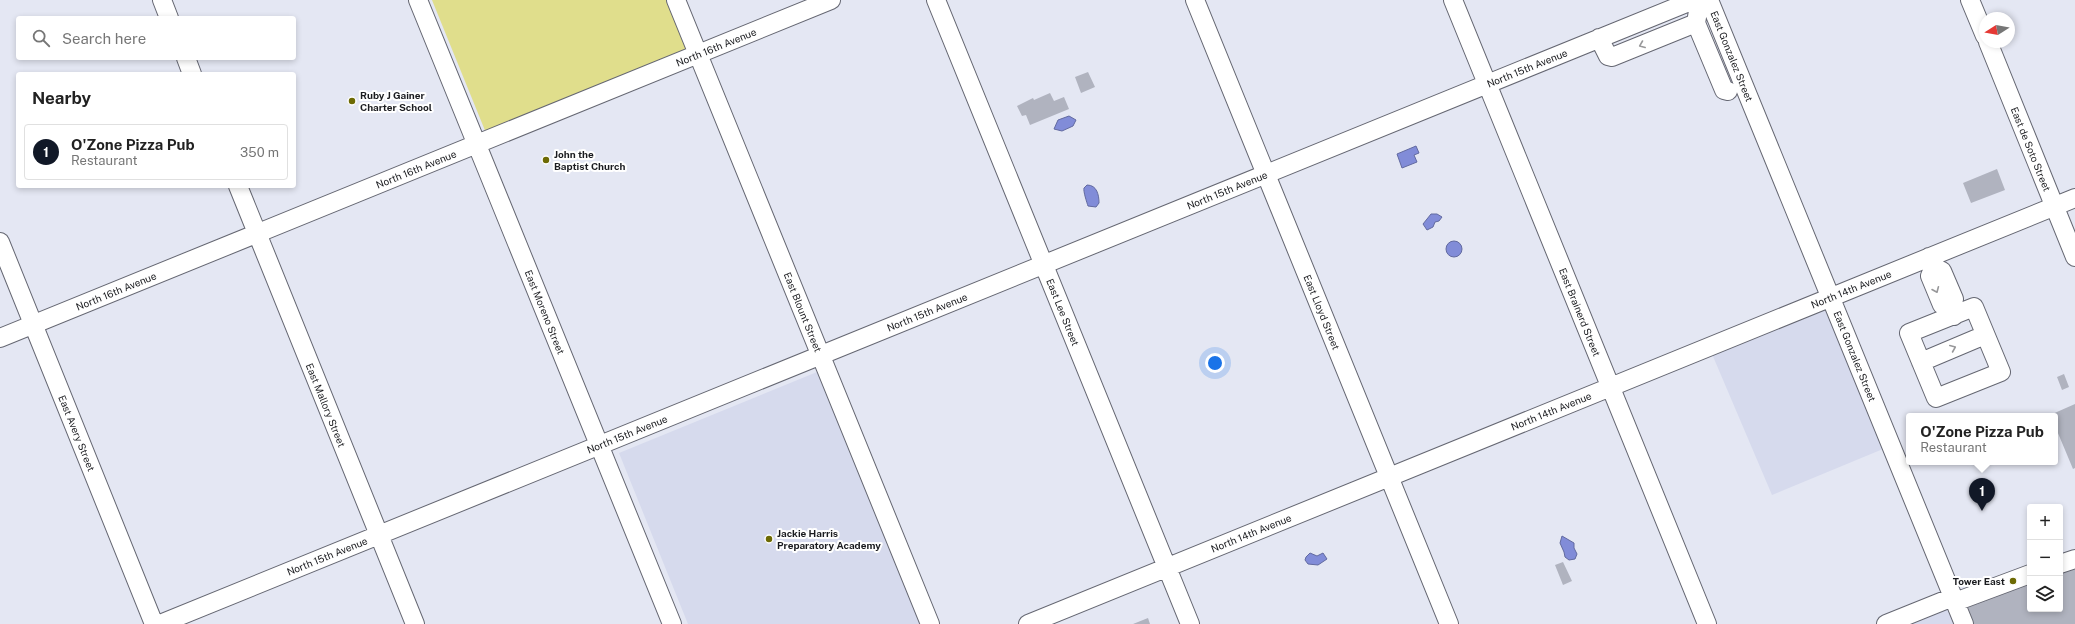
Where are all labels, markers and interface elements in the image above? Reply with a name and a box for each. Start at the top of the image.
street label: East Gonzalez Street [1708,9,1756,103]
north arrow [1979,12,2015,48]
search box [16,16,296,60]
street label: North 16th Avenue [674,25,758,69]
icon: search [30,27,52,49]
text: Search here [62,30,146,47]
one-way arrow [1638,41,1645,49]
street label: North 15th Avenue [1485,46,1569,90]
text: Nearby [32,88,91,108]
place label: Ruby J Gainer Charter School [360,89,432,113]
marker: Ruby J Gainer Charter School [347,96,357,106]
street label: East de Soto Street [2009,105,2053,193]
text: O'Zone Pizza Pub [71,136,195,153]
text: 1 [43,145,49,160]
text: 350 m [240,145,279,160]
street label: North 16th Avenue [374,147,458,191]
place label: John the Baptist Church [554,148,626,172]
text: Restaurant [71,153,137,168]
marker: John the Baptist Church [541,155,551,165]
street label: North 15th Avenue [1185,168,1269,212]
street label: East Brainerd Street [1557,266,1603,358]
street label: North 14th Avenue [1809,267,1893,311]
street label: East Moreno Street [523,268,567,356]
street label: North 16th Avenue [74,269,158,313]
street label: East Blount Street [782,270,825,354]
street label: East Lloyd Street [1301,273,1343,351]
street label: East Lee Street [1044,277,1082,347]
one-way arrow [1931,286,1939,294]
street label: North 15th Avenue [885,290,969,334]
street label: East Gonzalez Street [1831,309,1879,403]
one-way arrow [1949,345,1957,353]
your location [1205,353,1225,373]
street label: East Mallory Street [304,361,348,449]
street label: North 14th Avenue [1509,389,1593,433]
street label: East Avery Street [56,393,98,473]
street label: North 15th Avenue [585,412,669,456]
popup [1906,413,2058,465]
text: O'Zone Pizza Pub [1920,423,2044,440]
text: Restaurant [1920,440,1987,455]
pin: 1 [1969,478,1995,511]
map controls [2027,504,2063,612]
button: + [2027,504,2063,540]
street label: North 14th Avenue [1209,511,1293,555]
place label: Jackie Harris Preparatory Academy [777,527,881,551]
street label: North 15th Avenue [285,534,369,578]
marker: Jackie Harris Preparatory Academy [764,534,774,544]
button: − [2027,540,2063,576]
place label: Tower East [1953,575,2005,587]
marker: Tower East [2008,576,2018,586]
button: layers [2027,576,2063,612]

